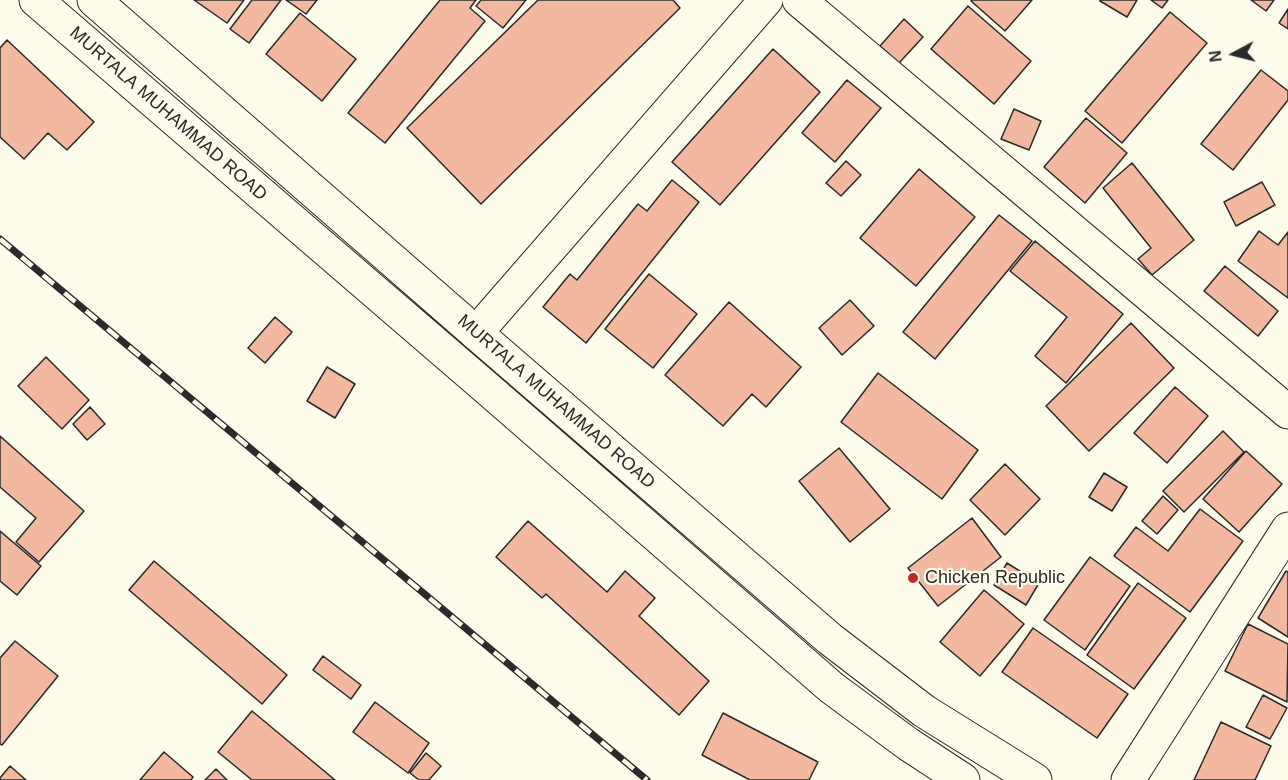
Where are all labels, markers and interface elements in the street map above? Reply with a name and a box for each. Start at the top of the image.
street label: MURTALA MUHAMMAD ROAD [65,22,271,206]
north arrow [1204,24,1264,84]
text: N [1206,49,1225,63]
street label: MURTALA MUHAMMAD ROAD [453,310,659,494]
place label: Chicken Republic [925,567,1065,589]
marker: Chicken Republic [906,571,920,585]

